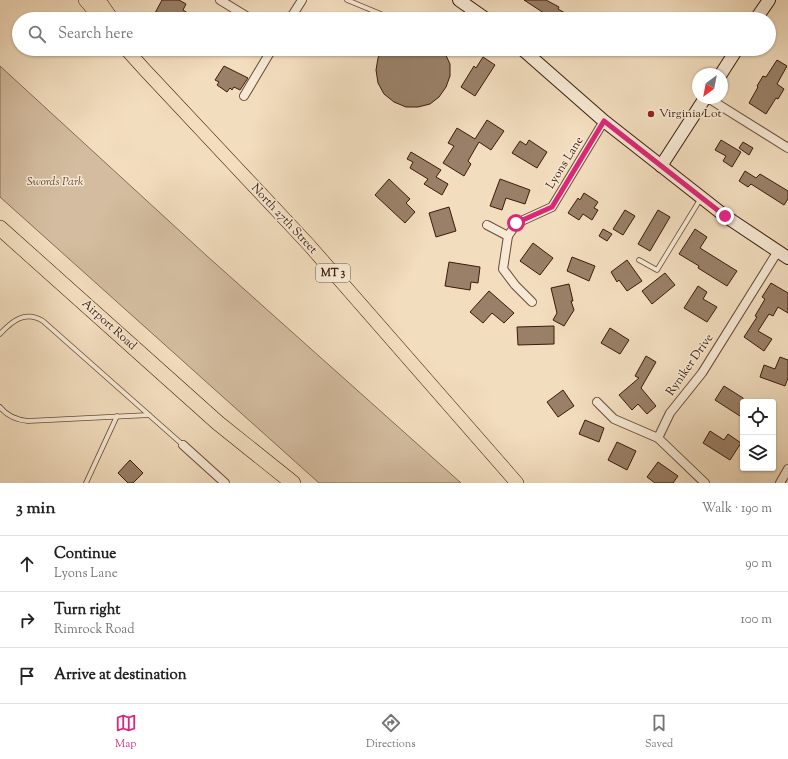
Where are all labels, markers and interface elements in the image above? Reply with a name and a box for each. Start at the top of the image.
search box [12,12,776,56]
icon: search [26,23,48,45]
text: Search here [58,24,133,45]
north arrow [692,68,728,104]
place label: Virginia Lot [659,105,722,123]
marker: Virginia Lot [646,109,656,119]
street label: Lyons Lane [542,133,588,193]
park label: Swords Park [27,173,84,191]
street label: North 27th Street [247,180,321,258]
route end [716,207,734,225]
route start [507,214,525,232]
road number: MT 3 [316,264,350,282]
street label: Airport Road [77,295,141,355]
street label: Ryniker Drive [662,330,718,400]
map controls [740,399,776,471]
button: locate [740,399,776,435]
button: layers [740,435,776,471]
text: 3 min [16,497,55,521]
text: Walk · 190 m [702,500,772,518]
text: Continue [54,544,116,565]
icon: ahead [16,553,38,575]
text: 90 m [745,555,772,573]
text: Lyons Lane [54,565,118,583]
text: Turn right [54,600,120,621]
icon: right [16,609,38,631]
text: 100 m [740,611,772,629]
text: Rimrock Road [54,621,135,639]
icon: arrive [16,665,38,687]
text: Arrive at destination [54,665,187,686]
tab: Map [115,712,137,752]
tab: Directions [366,712,416,752]
tab: Saved [645,712,673,752]

